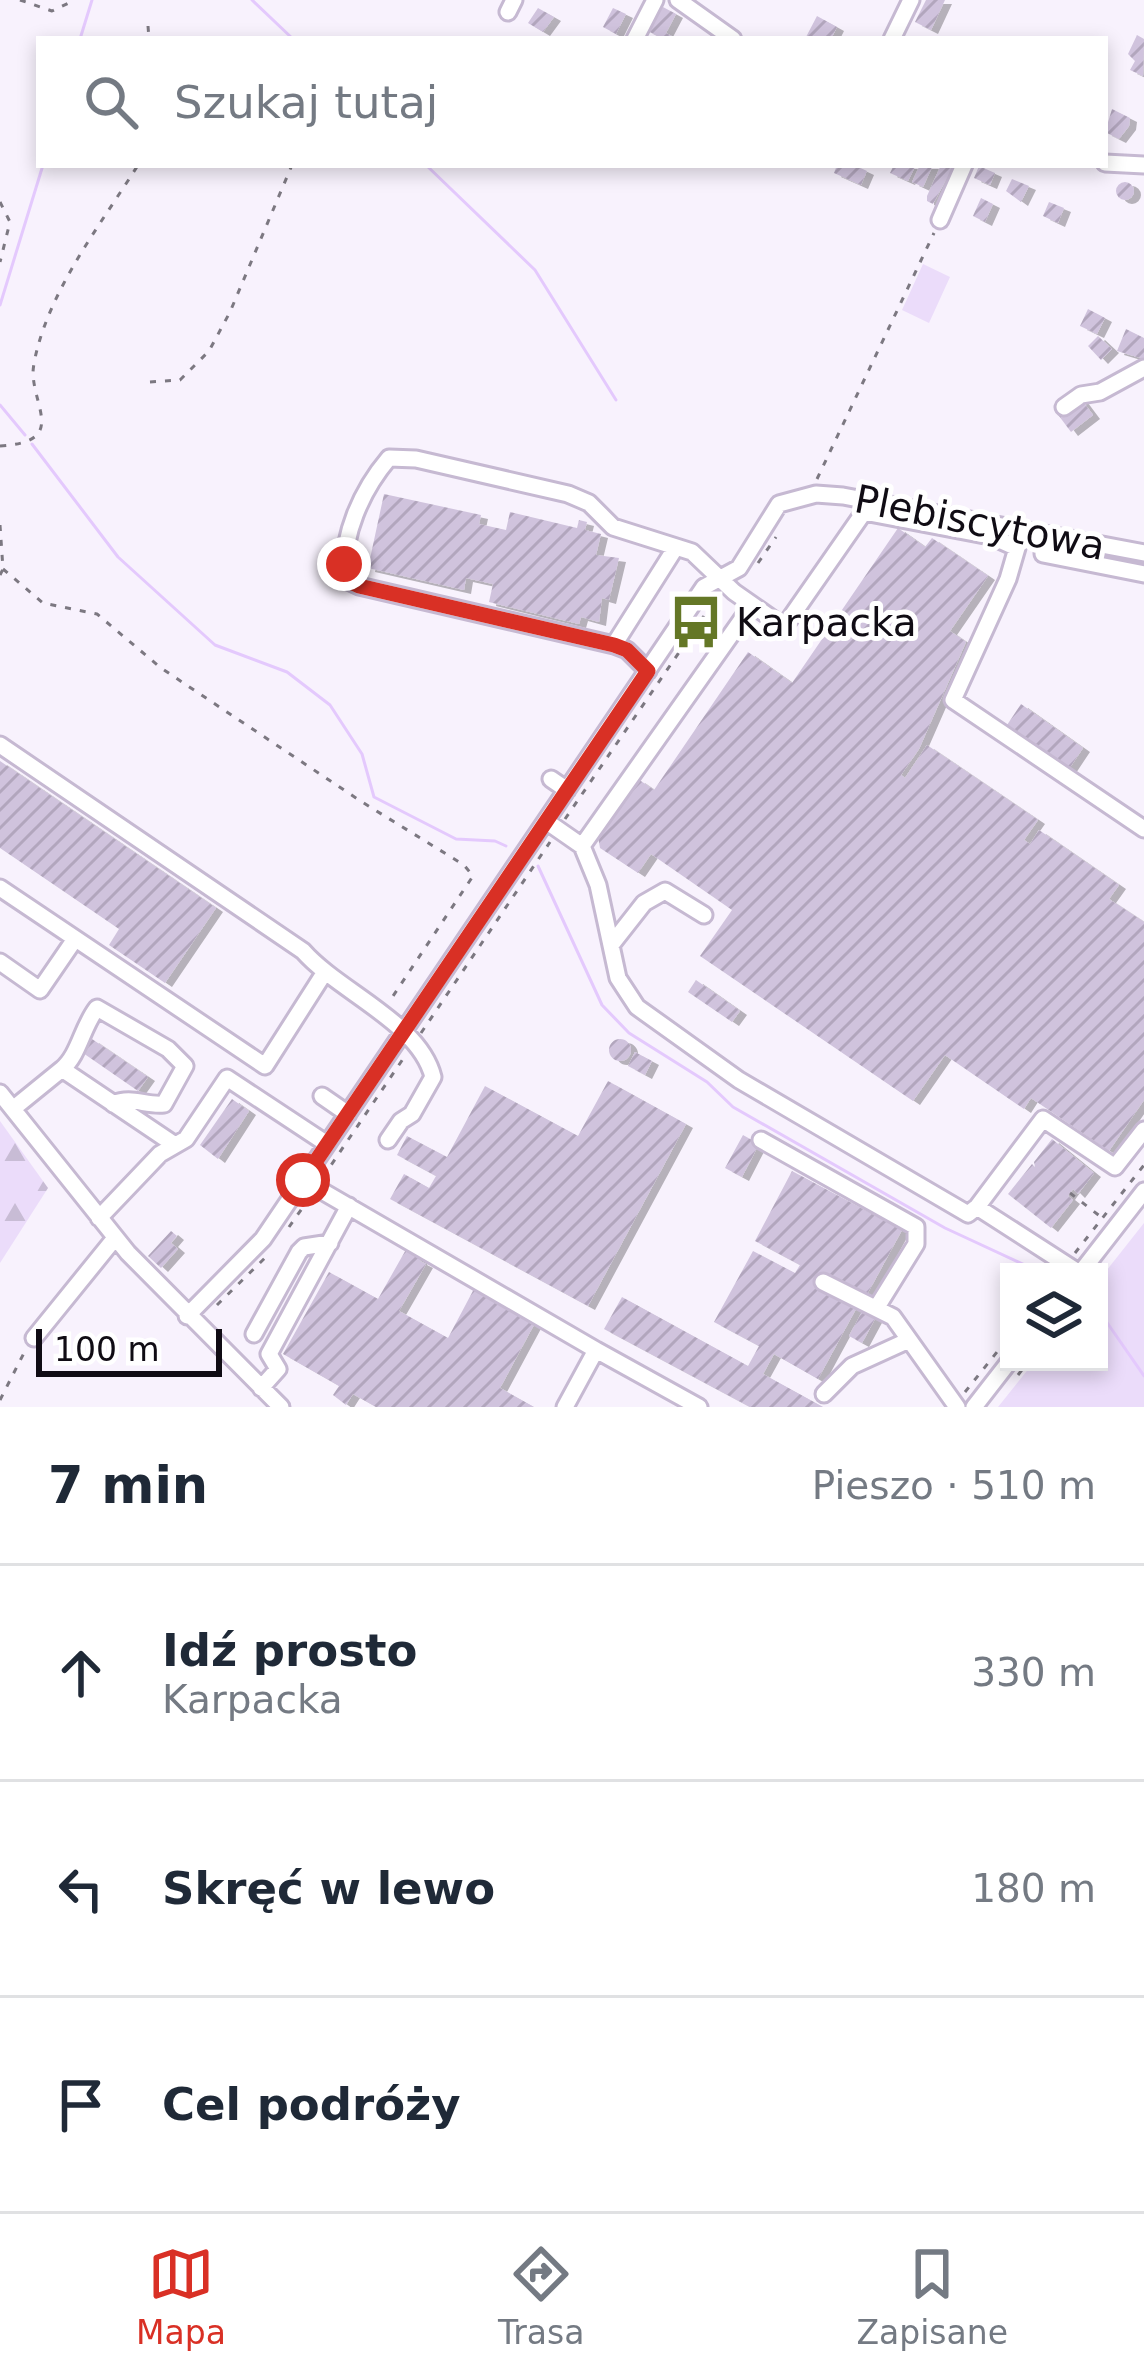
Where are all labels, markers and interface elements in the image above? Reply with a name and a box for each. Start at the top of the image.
search box [36,36,1108,168]
icon: search [78,69,144,135]
text: Szukaj tutaj [174,76,438,129]
street label: Plebiscytowa [851,476,1109,569]
route end [317,537,371,591]
bus stop icon: Karpacka [667,593,725,651]
place label: Karpacka [736,600,917,645]
route start [276,1153,330,1207]
map controls [1000,1263,1108,1371]
button: layers [1000,1263,1108,1371]
scale bar [36,1323,222,1376]
text: 100 m [54,1330,160,1369]
text: 7 min [48,1456,208,1515]
text: Pieszo · 510 m [812,1463,1096,1508]
text: Idź prosto [162,1624,417,1677]
icon: ahead [48,1640,114,1706]
text: 330 m [971,1650,1096,1695]
text: Karpacka [162,1677,343,1722]
icon: left [48,1856,114,1922]
text: Skręć w lewo [162,1862,495,1915]
text: 180 m [971,1866,1096,1911]
icon: arrive [48,2072,114,2138]
text: Cel podróży [162,2078,461,2131]
tab: Mapa [136,2241,226,2352]
tab: Trasa [498,2241,584,2352]
tab: Zapisane [856,2241,1008,2352]

